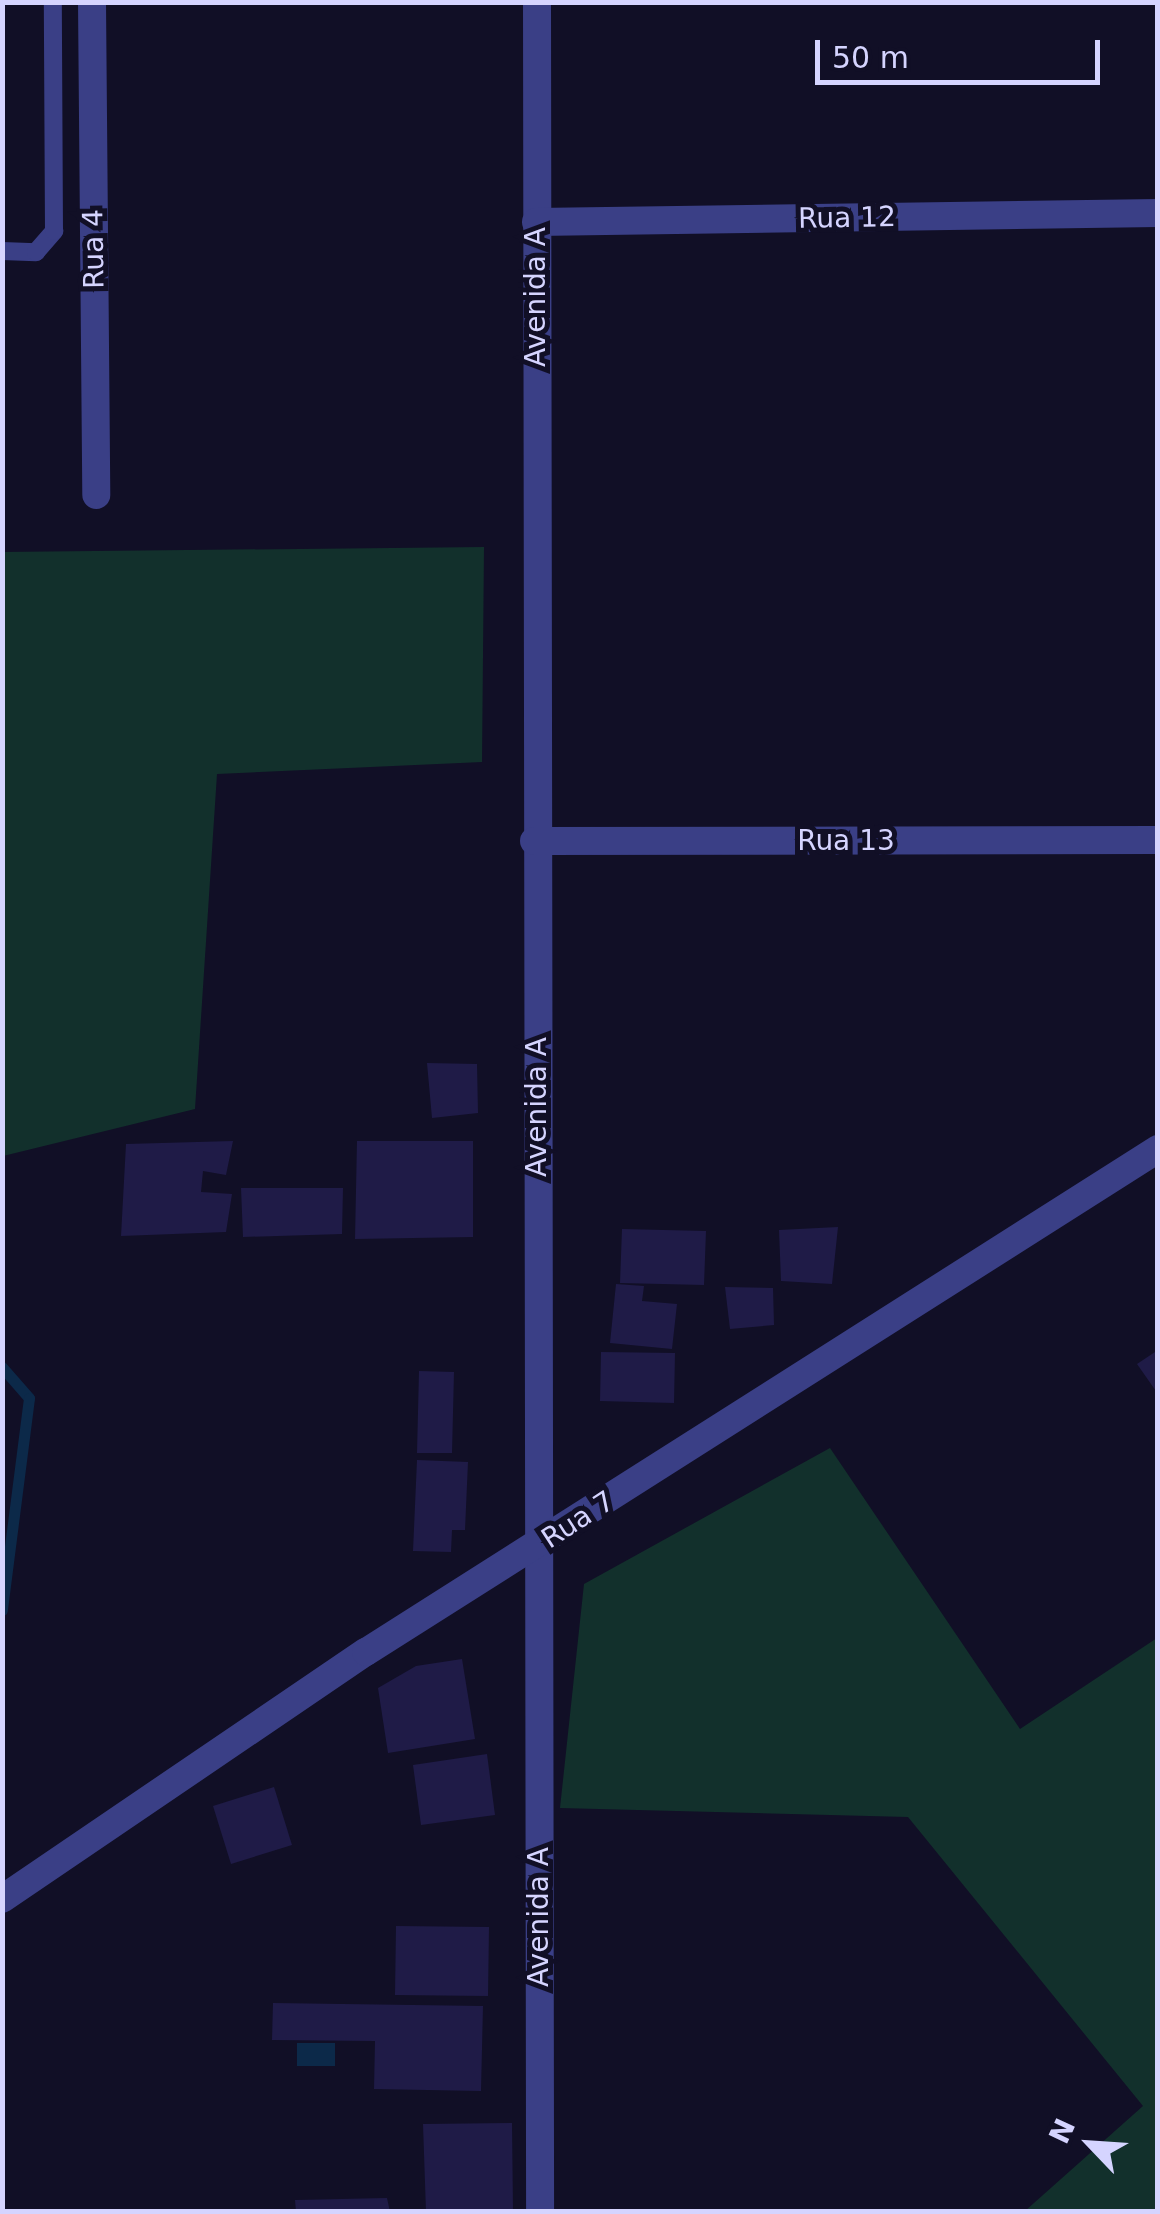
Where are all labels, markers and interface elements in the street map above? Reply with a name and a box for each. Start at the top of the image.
scale bar [820,20,1105,82]
text: 50 m [832,40,909,75]
street label: Rua 12 [798,200,896,236]
street label: Rua 4 [77,209,111,289]
street label: Avenida A [519,227,553,367]
street label: Rua 13 [797,824,895,858]
street label: Avenida A [520,1037,554,1177]
street label: Rua 7 [535,1484,621,1556]
street label: Avenida A [522,1847,556,1987]
north arrow [1040,2094,1140,2194]
text: N [1042,2114,1082,2149]

